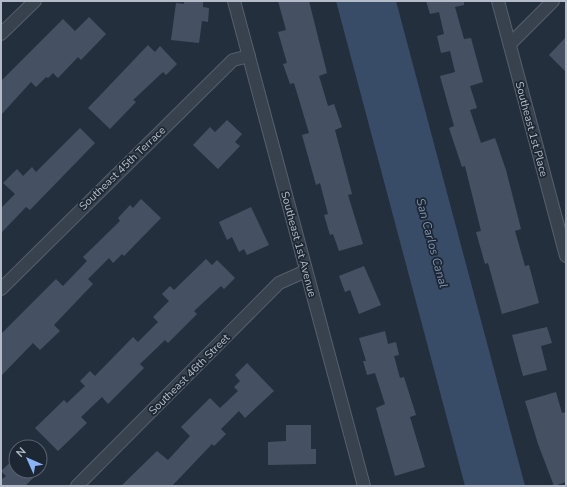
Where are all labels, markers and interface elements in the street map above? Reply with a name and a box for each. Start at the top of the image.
street label: Southeast 1st Place [512,80,551,179]
street label: Southeast 45th Terrace [76,123,169,214]
street label: Southeast 1st Avenue [277,190,320,299]
water label: San Carlos Canal [412,196,452,290]
street label: Southeast 46th Street [146,330,233,418]
north arrow [8,439,48,479]
text: N [13,444,29,460]

